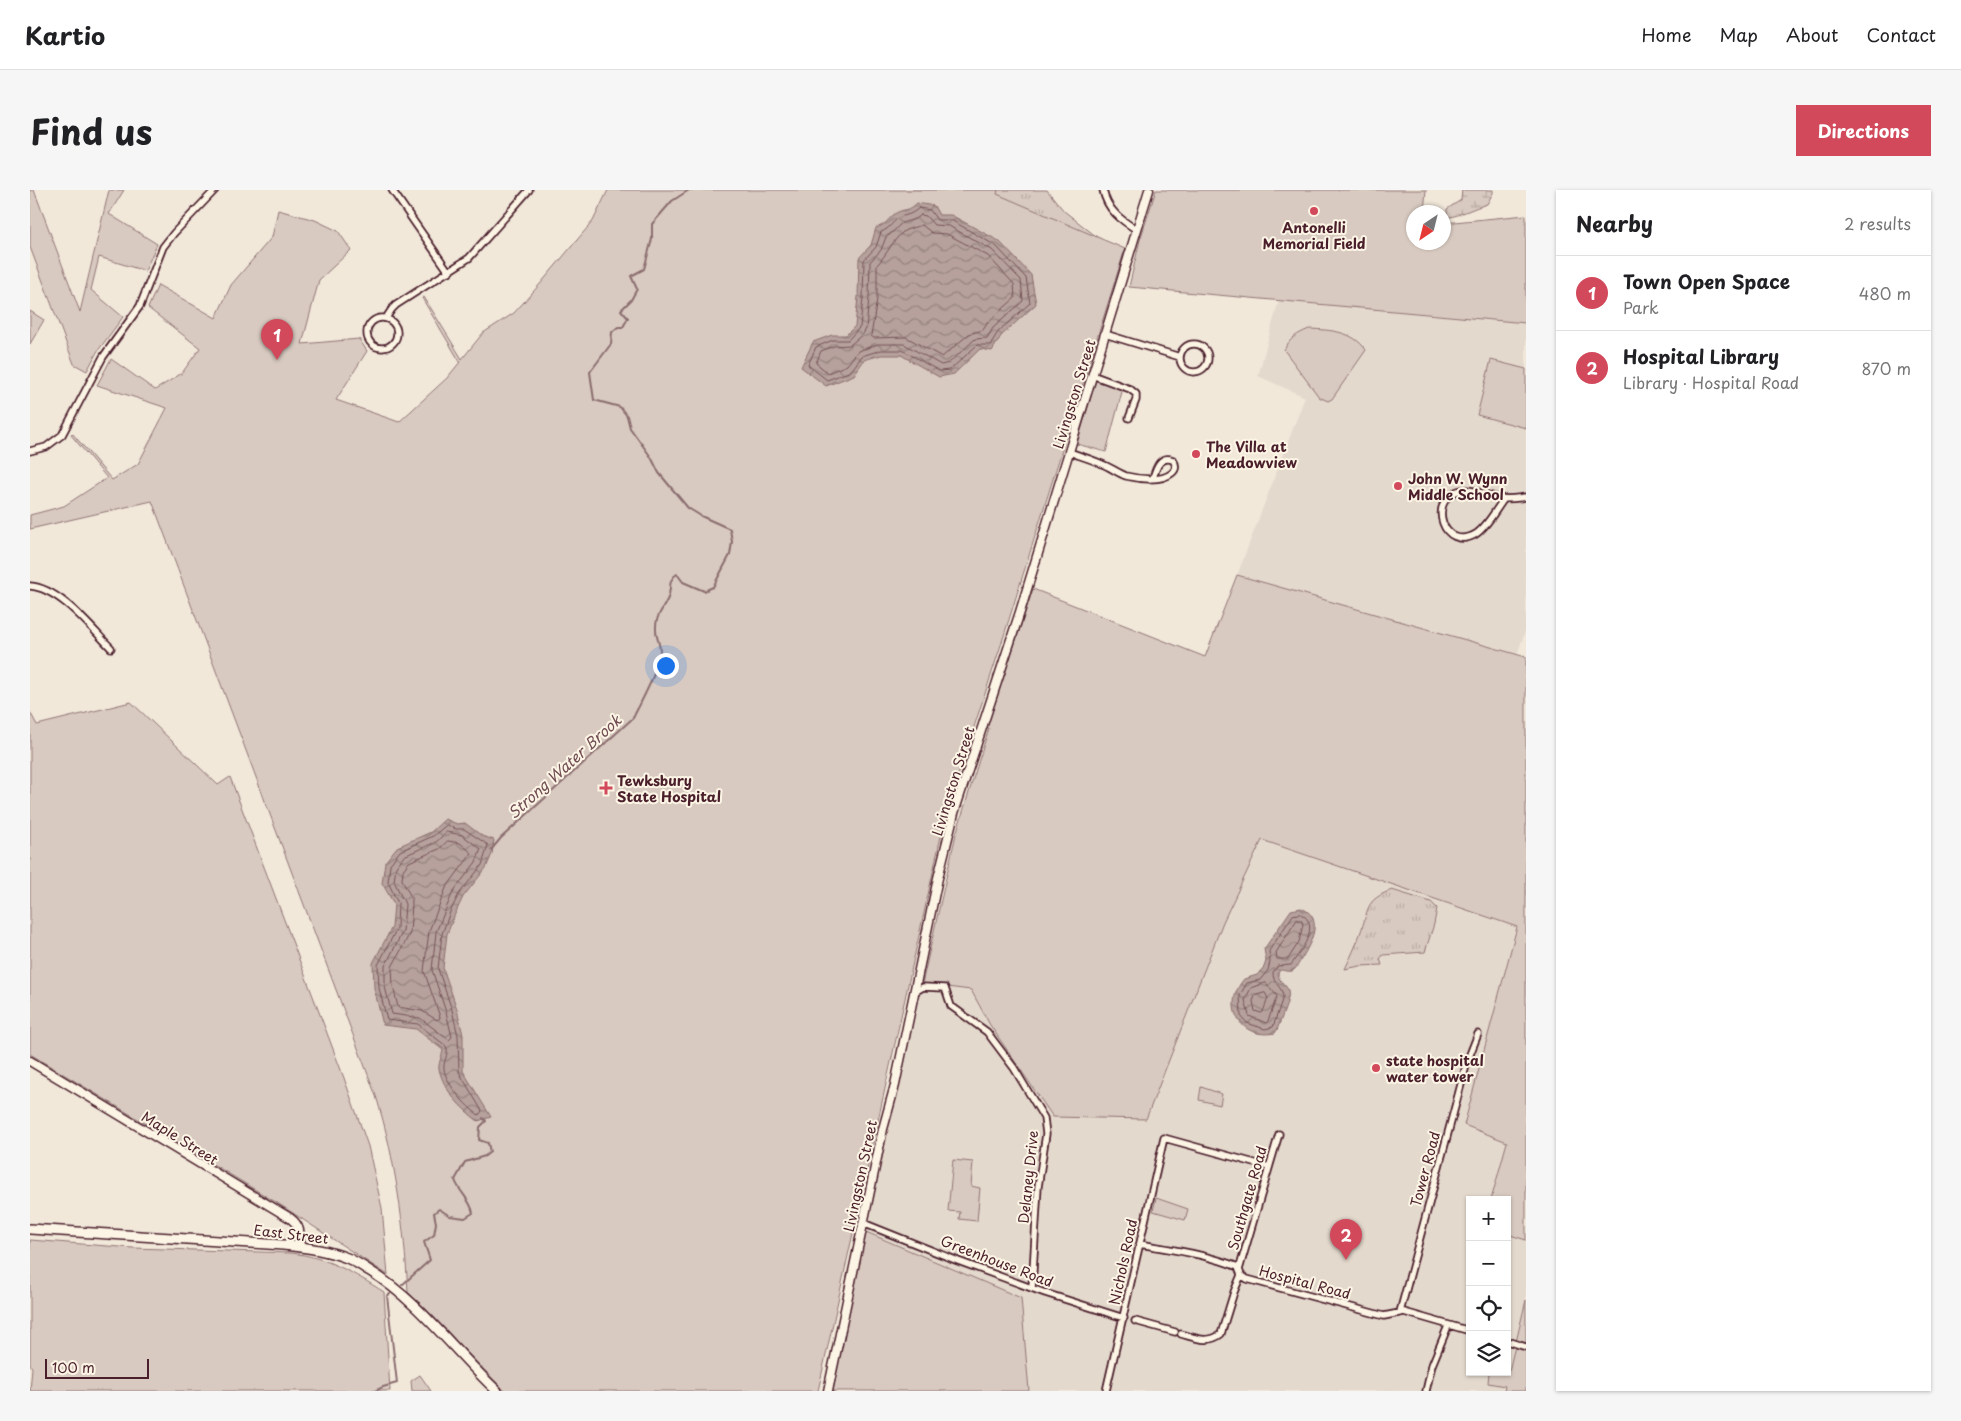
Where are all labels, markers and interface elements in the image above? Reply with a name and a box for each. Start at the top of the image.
text: Kartio [25,17,105,53]
text: Home [1641,21,1691,48]
text: Map [1719,21,1758,48]
text: About [1786,21,1838,48]
text: Contact [1866,21,1936,48]
text: Find us [30,104,152,157]
button: Directions [1796,105,1931,156]
marker: Antonelli Memorial Field [1308,205,1320,217]
north arrow [1406,205,1451,250]
text: Nearby [1576,207,1653,239]
text: 2 results [1844,211,1911,235]
place label: Antonelli Memorial Field [1263,217,1366,254]
text: Town Open Space [1623,267,1790,295]
text: 1 [1588,281,1596,305]
text: 480 m [1859,281,1911,305]
text: Park [1623,295,1659,319]
pin: 1 [261,319,293,360]
street label: Livingston Street [1047,336,1101,452]
text: Hospital Library [1623,342,1779,370]
text: 2 [1586,356,1598,380]
text: 870 m [1862,356,1911,380]
text: Library · Hospital Road [1623,370,1799,394]
place label: The Villa at Meadowview [1206,436,1297,473]
marker: The Villa at Meadowview [1190,448,1202,460]
place label: John W. Wynn Middle School [1408,468,1508,505]
marker: John W. Wynn Middle School [1392,480,1404,492]
your location [653,653,679,679]
water label: Strong Water Brook [502,708,627,823]
street label: Livingston Street [926,723,980,839]
place label: Tewksbury State Hospital [617,770,721,807]
marker: Tewksbury State Hospital [599,781,613,795]
place label: state hospital water tower [1386,1050,1484,1087]
marker: state hospital water tower [1370,1062,1382,1074]
street label: Maple Street [138,1106,223,1170]
street label: Livingston Street [838,1118,882,1234]
street label: Delaney Drive [1013,1129,1043,1225]
street label: Tower Road [1405,1129,1445,1209]
street label: Southgate Road [1222,1144,1272,1252]
map controls [1466,1196,1511,1376]
button: + [1466,1196,1511,1241]
street label: Nichols Road [1104,1217,1142,1307]
street label: East Street [252,1219,330,1249]
pin: 2 [1330,1219,1362,1260]
street label: Greenhouse Road [938,1230,1056,1292]
button: − [1466,1241,1511,1286]
street label: Hospital Road [1257,1260,1353,1304]
button: locate [1466,1286,1511,1331]
button: layers [1466,1331,1511,1376]
scale bar [45,1356,149,1379]
text: 100 m [52,1357,95,1378]

